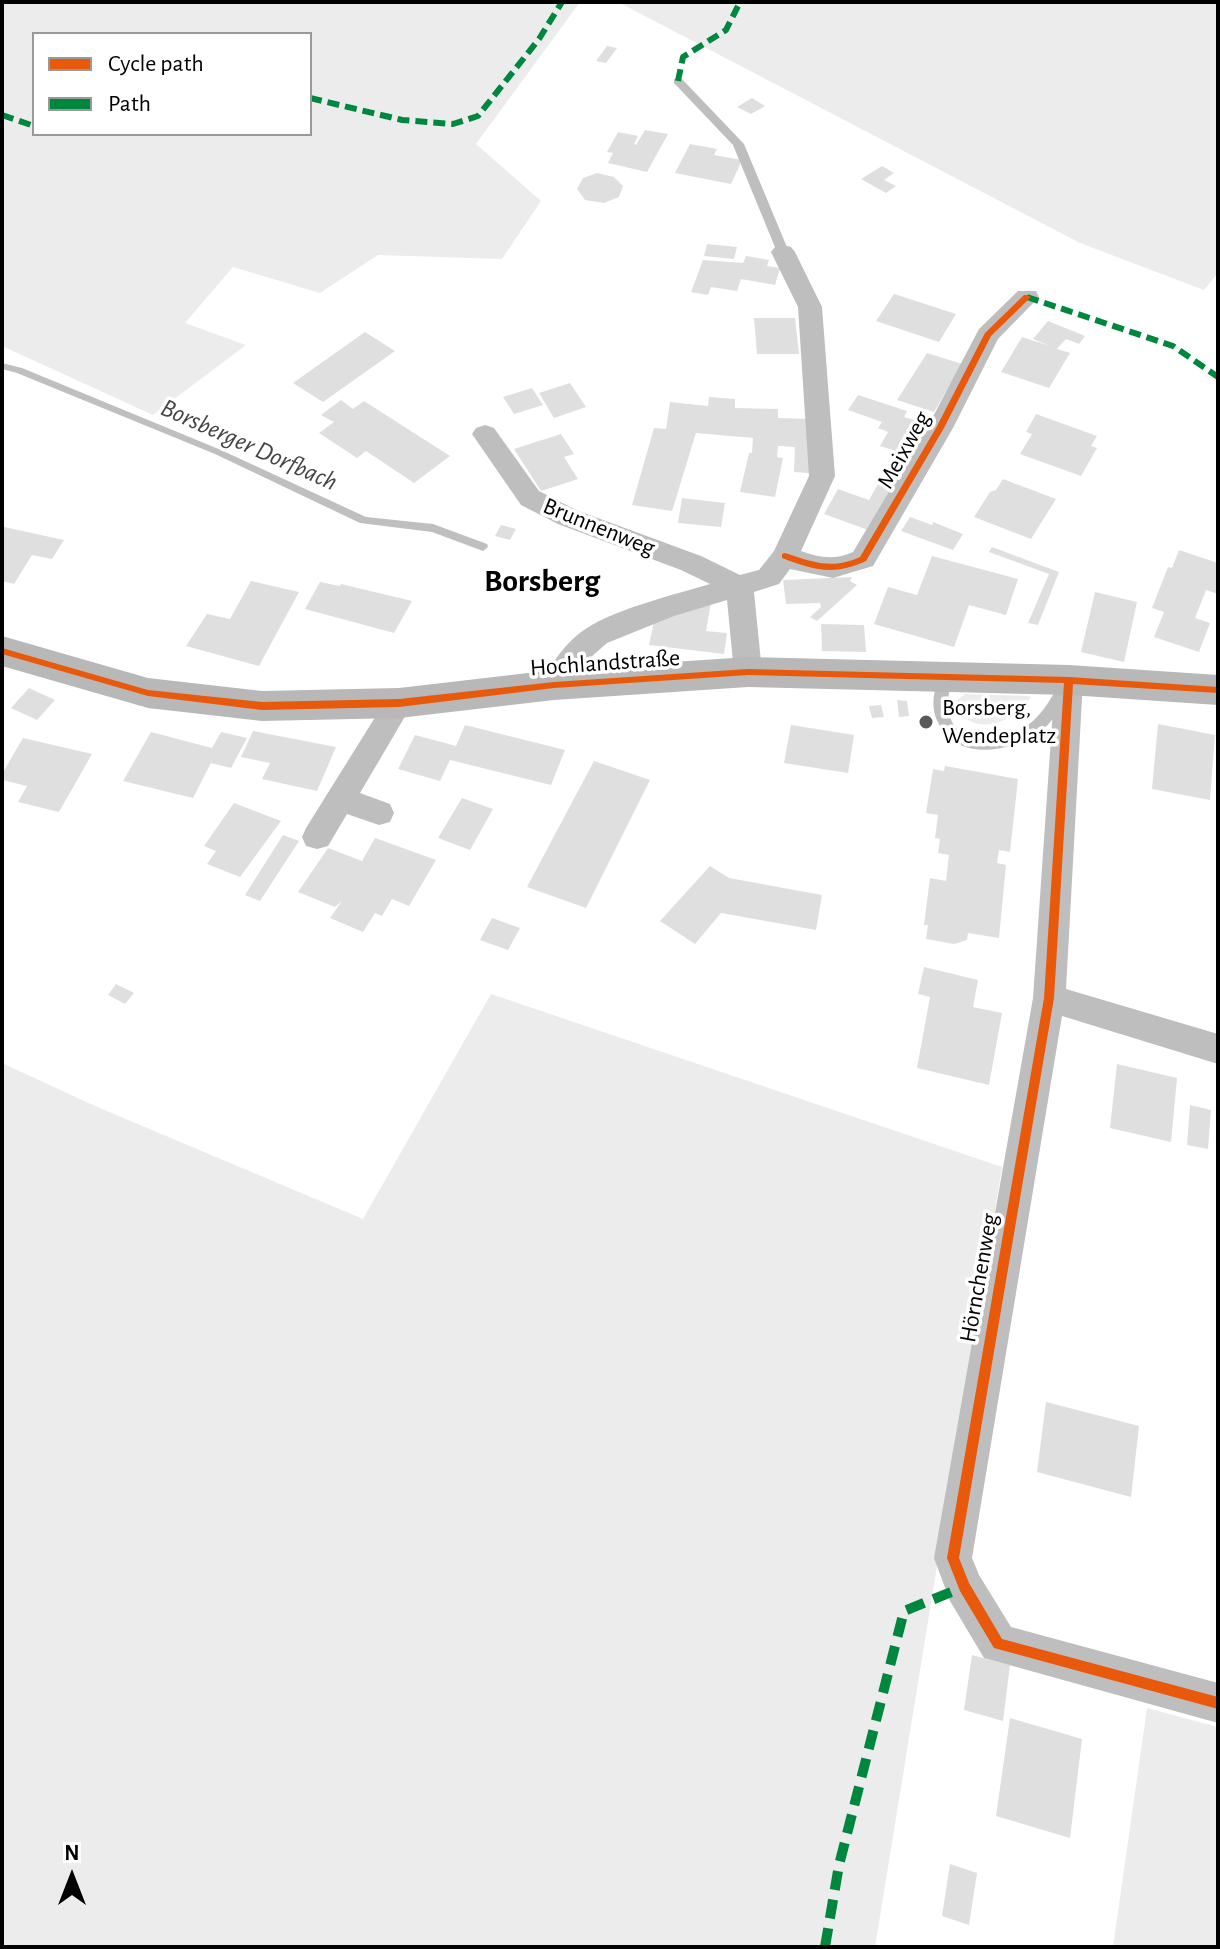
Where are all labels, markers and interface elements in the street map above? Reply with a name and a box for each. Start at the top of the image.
legend [32,32,312,136]
text: Cycle path [108,52,204,76]
text: Path [108,92,151,116]
water label: Borsberger Dorfbach [156,392,342,498]
street label: Meixweg [871,406,937,494]
street label: Brunnenweg [539,491,659,563]
district label: Borsberg [484,562,600,600]
street label: Hochlandstraße [529,643,681,683]
place label: Borsberg, Wendeplatz [942,694,1056,750]
marker: Borsberg, Wendeplatz [917,713,935,731]
street label: Hörnchenweg [953,1211,1005,1345]
north arrow [32,1837,112,1917]
text: N [64,1842,80,1864]

